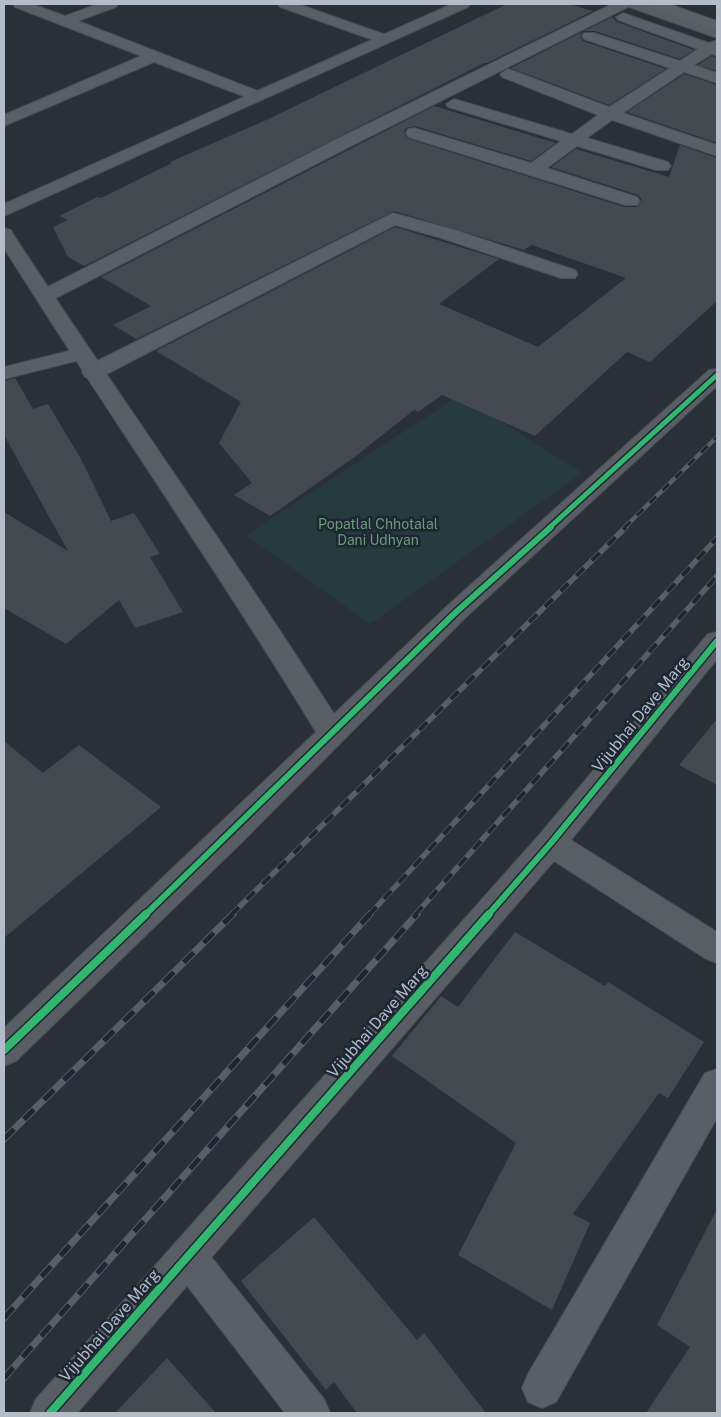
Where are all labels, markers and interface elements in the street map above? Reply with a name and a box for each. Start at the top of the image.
park label: Popatlal Chhotalal Dani Udhyan [318,516,438,548]
street label: Vijubhai Dave Marg [588,653,693,776]
street label: Vijubhai Dave Marg [323,961,432,1082]
street label: Vijubhai Dave Marg [55,1265,164,1386]

